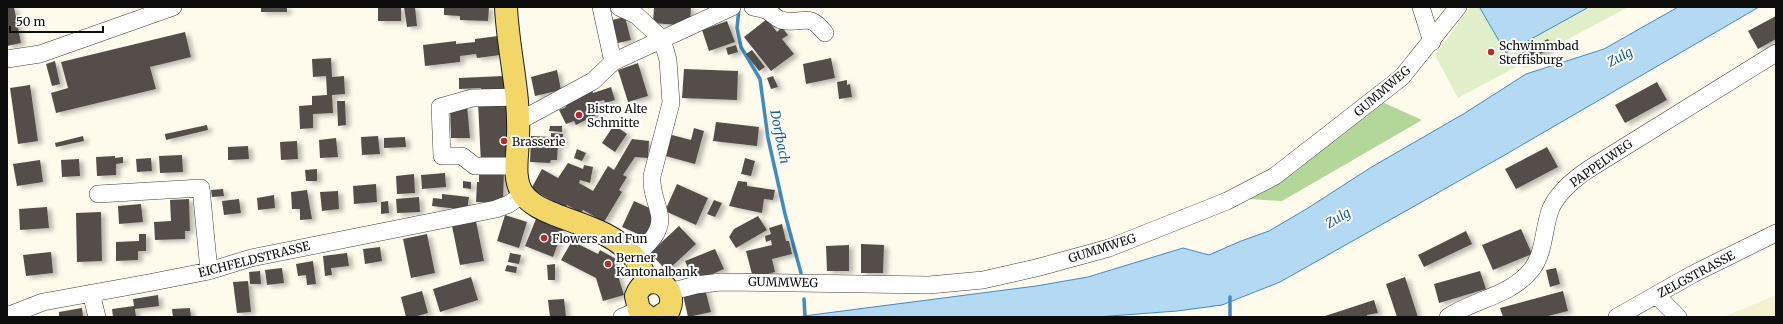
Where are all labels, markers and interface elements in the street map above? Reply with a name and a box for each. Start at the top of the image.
scale bar [10,8,103,34]
text: 50 m [16,14,45,29]
place label: Schwimmbad Steffisburg [1499,38,1579,67]
water label: Zulg [1604,43,1636,71]
marker: Schwimmbad Steffisburg [1486,47,1496,57]
street label: GUMMWEG [1351,62,1414,120]
place label: Bistro Alte Schmitte [587,101,647,130]
water label: Dorfbach [766,108,794,165]
marker: Bistro Alte Schmitte [574,110,584,120]
place label: Brasserie [512,134,565,149]
marker: Brasserie [499,136,509,146]
street label: PAPPELWEG [1567,136,1635,190]
water label: Zulg [1322,204,1354,232]
street label: GUMMWEG [1066,230,1138,266]
place label: Flowers and Fun [552,231,647,246]
marker: Flowers and Fun [539,233,549,243]
street label: EICHFELDSTRASSE [197,238,312,280]
street label: ZELGSTRASSE [1655,247,1738,301]
place label: Berner Kantonalbank [616,250,698,279]
marker: Berner Kantonalbank [603,259,613,269]
street label: GUMMWEG [748,274,818,290]

